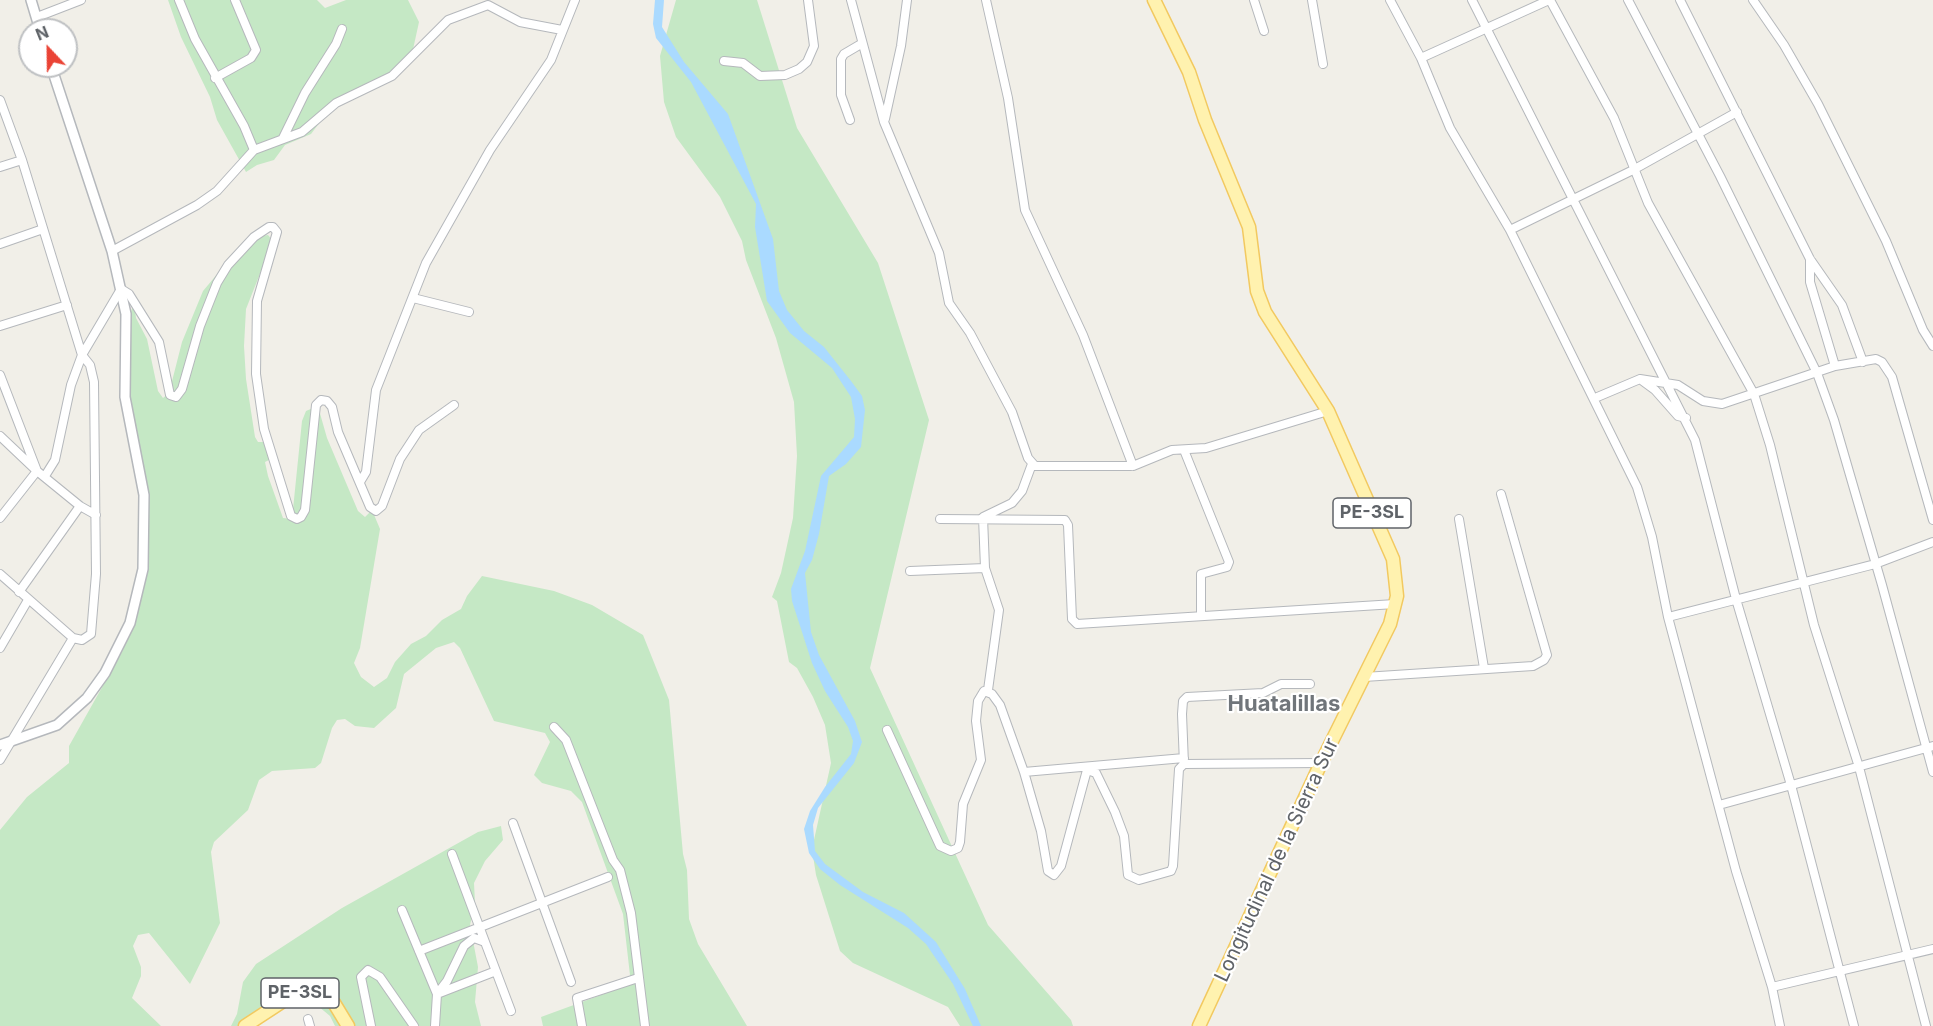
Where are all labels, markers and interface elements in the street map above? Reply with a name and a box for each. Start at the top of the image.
north arrow [18,18,78,78]
text: N [33,22,51,45]
road number: PE-3SL [1333,498,1411,528]
district label: Huatalillas [1228,691,1340,717]
street label: Longitudinal de la Sierra Sur [1210,734,1344,986]
road number: PE-3SL [261,978,339,1008]

